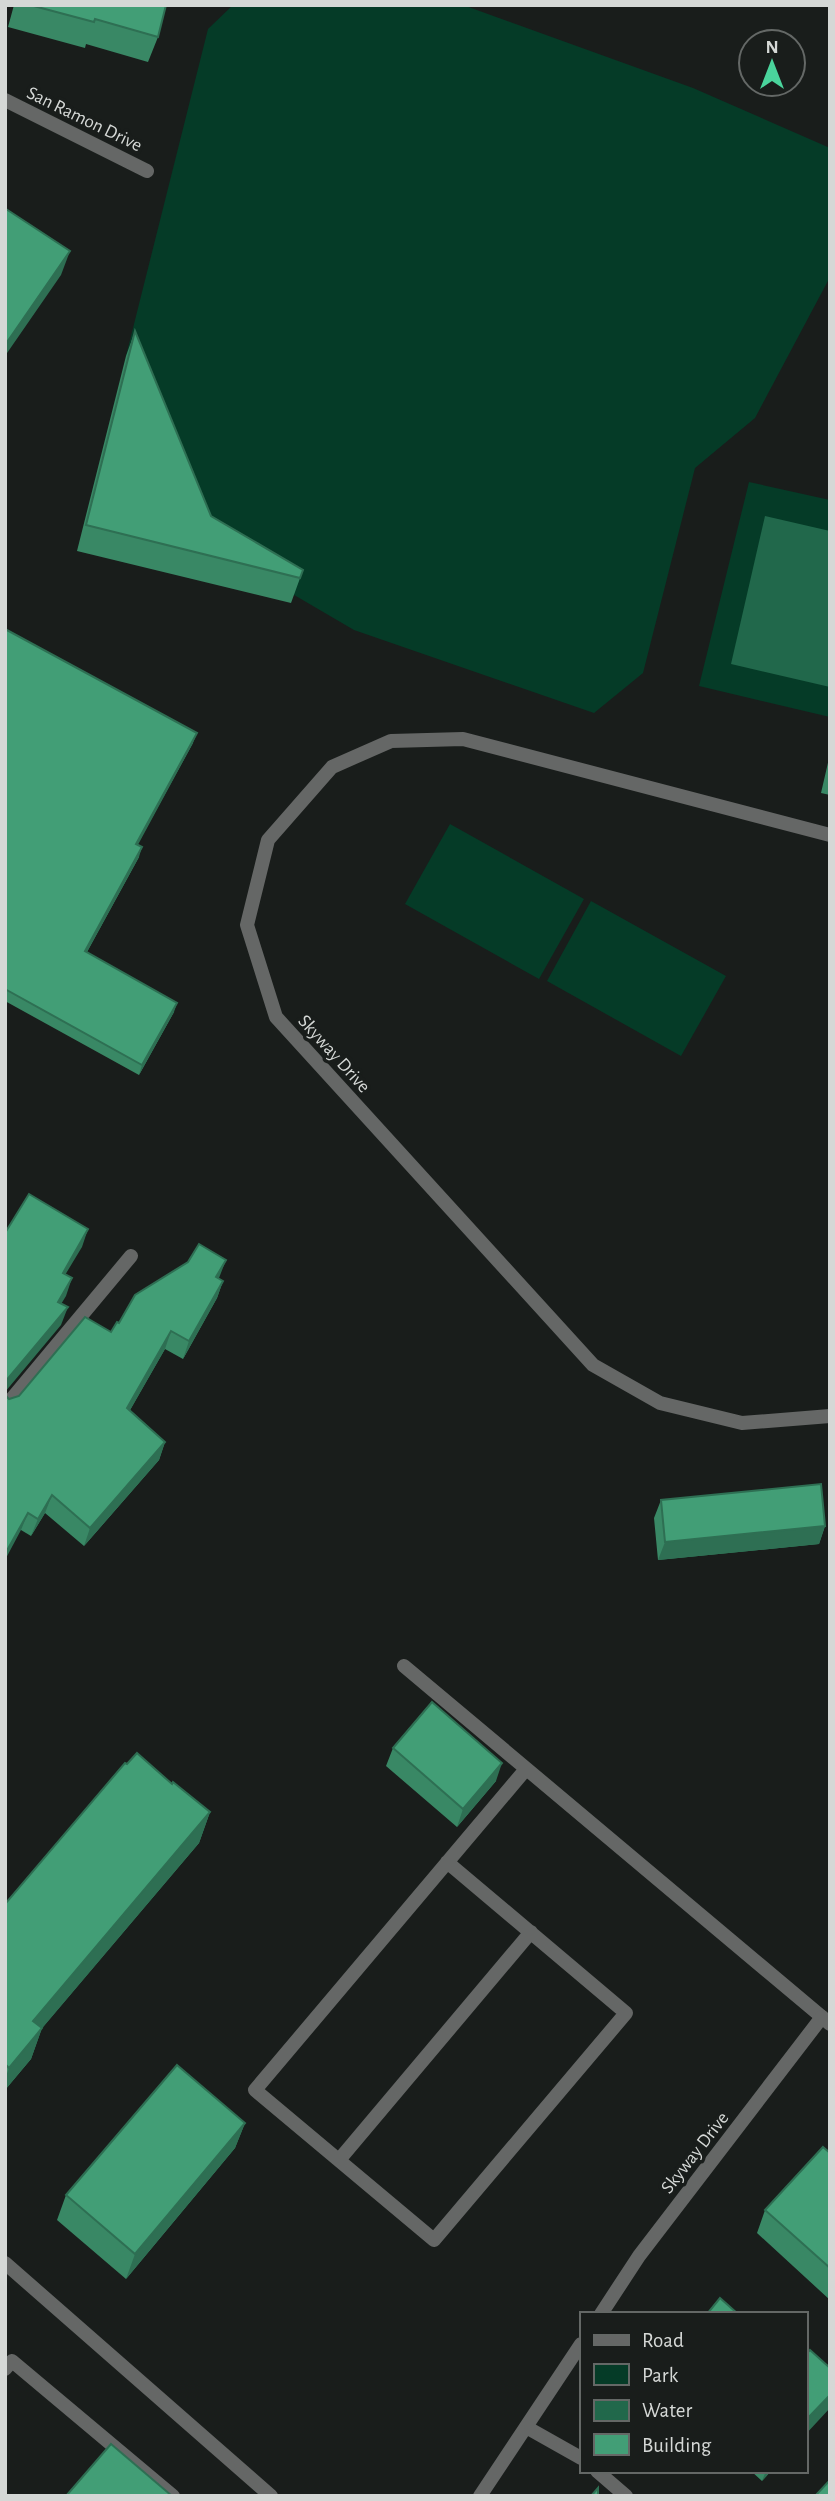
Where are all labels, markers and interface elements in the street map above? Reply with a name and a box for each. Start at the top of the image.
north arrow [737,28,807,98]
text: N [765,38,779,57]
street label: San Ramon Drive [24,83,145,155]
street label: Skyway Drive [294,1011,374,1097]
street label: Skyway Drive [658,2109,733,2197]
legend [580,2312,807,2473]
text: Road [642,2330,684,2351]
text: Park [642,2365,679,2386]
text: Water [642,2400,692,2421]
text: Building [642,2435,712,2456]

